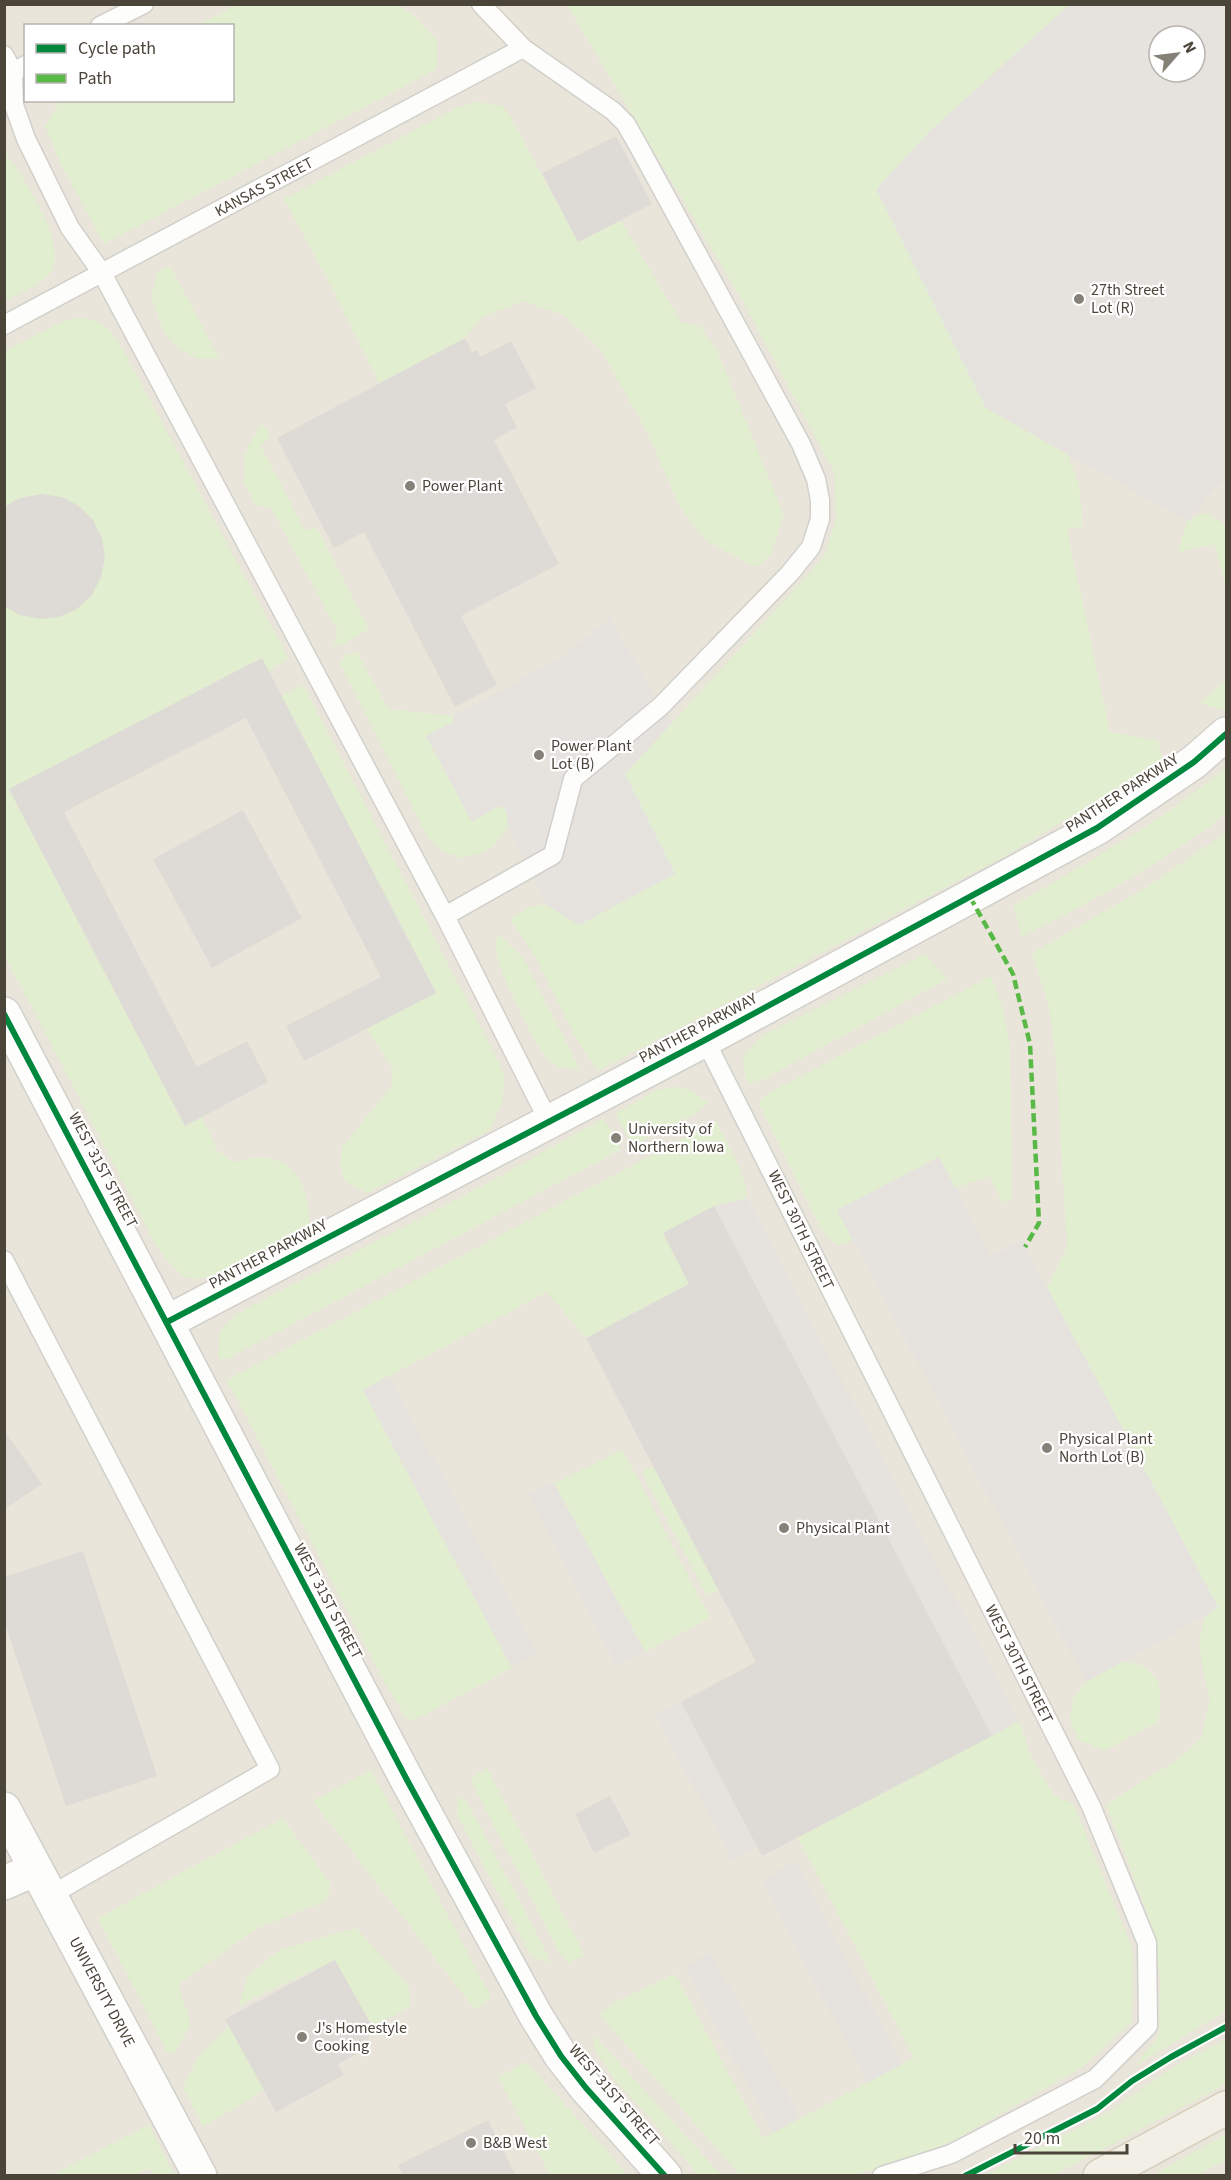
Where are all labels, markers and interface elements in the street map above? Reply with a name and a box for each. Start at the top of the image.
legend [24,24,234,102]
north arrow [1147,24,1207,84]
text: Cycle path [78,36,156,61]
text: N [1177,38,1202,57]
text: Path [78,66,112,91]
street label: KANSAS STREET [211,152,317,222]
place label: 27th Street Lot (R) [1091,279,1165,319]
marker: 27th Street Lot (R) [1072,292,1086,306]
place label: Power Plant [422,475,503,497]
marker: Power Plant [403,479,417,493]
place label: Power Plant Lot (B) [551,735,632,775]
marker: Power Plant Lot (B) [532,748,546,762]
street label: PANTHER PARKWAY [1061,748,1183,838]
street label: PANTHER PARKWAY [635,987,761,1068]
street label: WEST 31ST STREET [63,1108,143,1232]
place label: University of Northern Iowa [628,1118,724,1158]
marker: University of Northern Iowa [609,1131,623,1145]
street label: WEST 30TH STREET [763,1167,840,1294]
street label: PANTHER PARKWAY [205,1213,331,1294]
place label: Physical Plant North Lot (B) [1059,1428,1153,1468]
marker: Physical Plant North Lot (B) [1040,1441,1054,1455]
place label: Physical Plant [796,1517,890,1539]
marker: Physical Plant [777,1521,791,1535]
street label: WEST 31ST STREET [288,1539,368,1663]
street label: WEST 30TH STREET [980,1601,1059,1727]
street label: UNIVERSITY DRIVE [64,1933,140,2051]
place label: J's Homestyle Cooking [314,2017,407,2057]
marker: J's Homestyle Cooking [295,2030,309,2044]
street label: WEST 31ST STREET [564,2039,665,2151]
scale bar [1015,2117,1128,2155]
text: 20 m [1024,2126,1060,2151]
place label: B&B West [483,2132,548,2154]
marker: B&B West [464,2136,478,2150]

